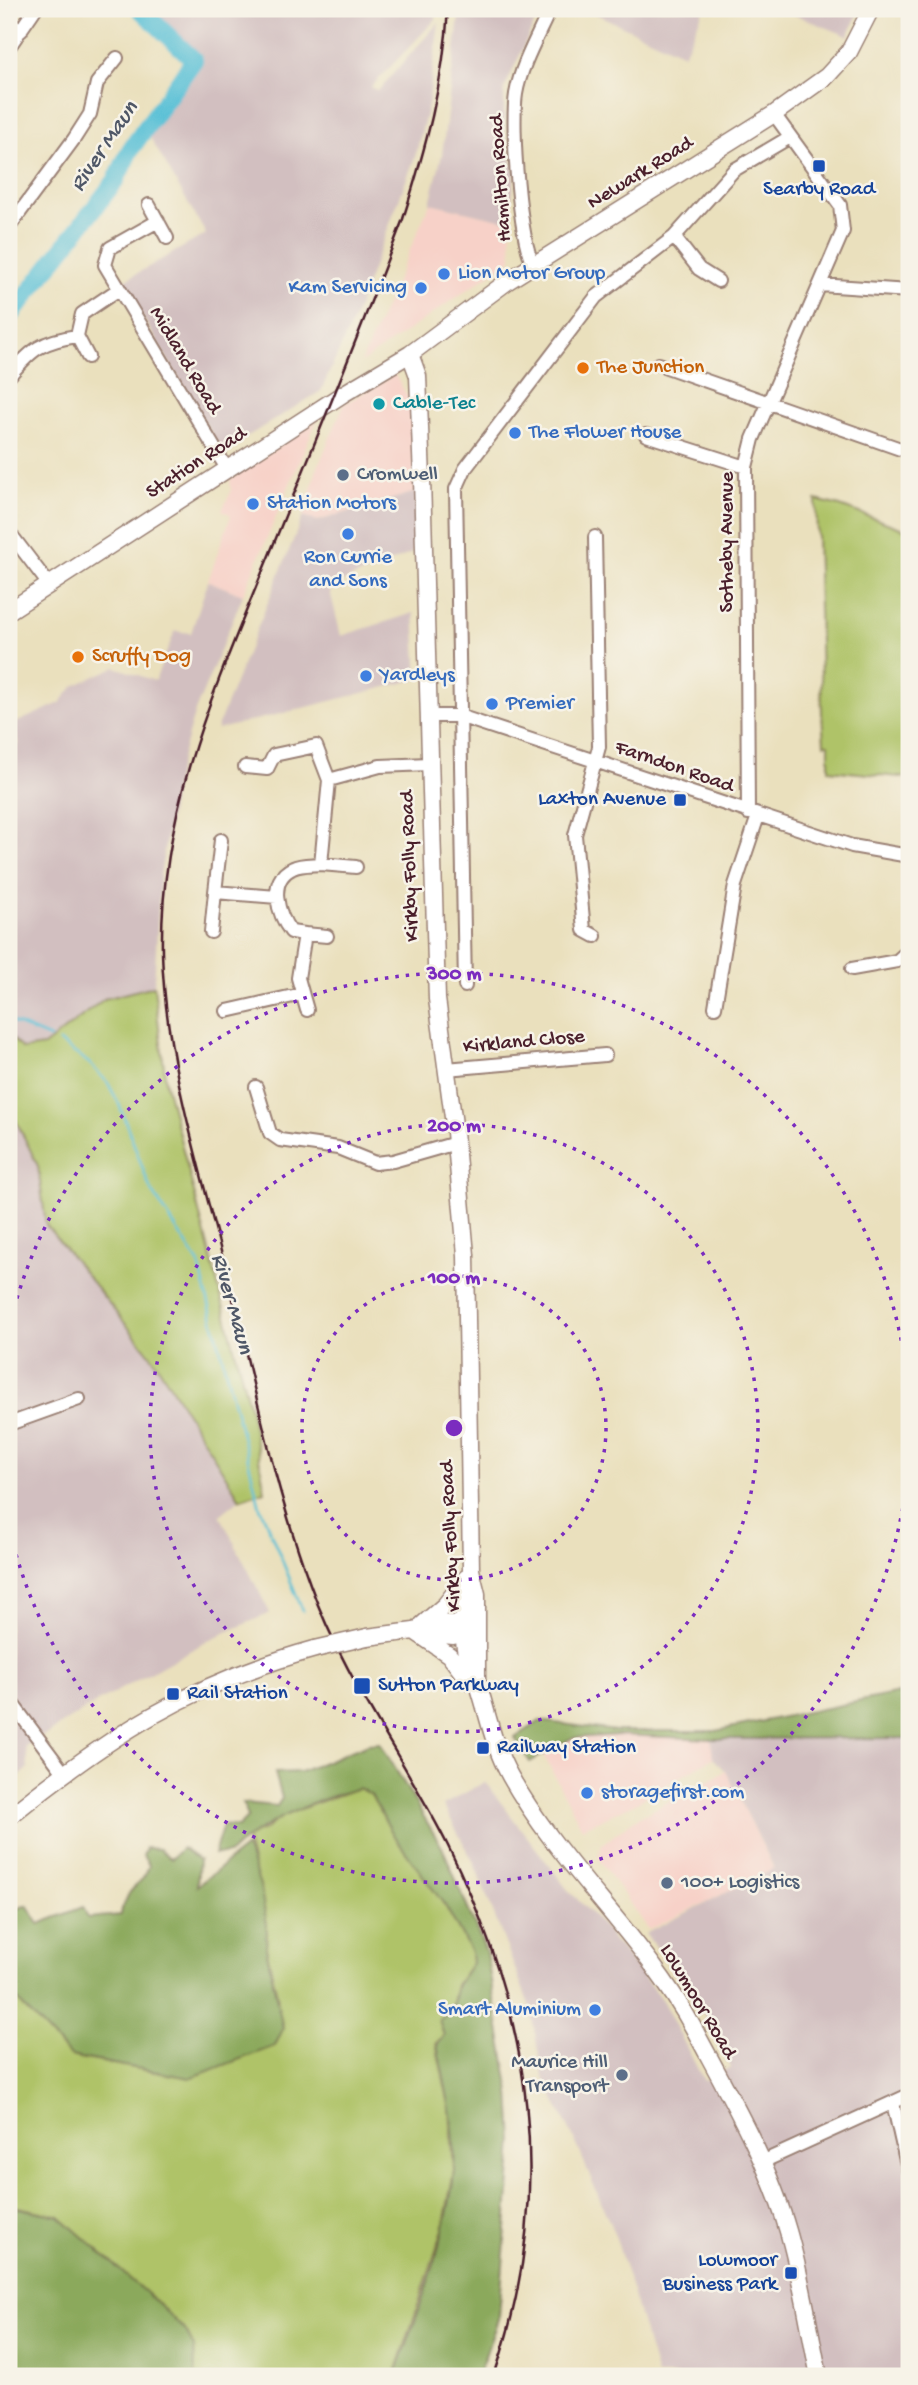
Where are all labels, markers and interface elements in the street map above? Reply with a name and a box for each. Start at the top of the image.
water label: River Maun [65,96,146,197]
street label: Hamilton Road [485,112,519,243]
street label: Newark Road [583,131,700,216]
marker: Searby Road [811,158,827,174]
place label: Searby Road [763,178,877,203]
place label: Lion Motor Group [458,262,606,287]
marker: Lion Motor Group [436,266,452,282]
place label: Kam Servicing [288,276,407,301]
marker: Kam Servicing [413,280,429,296]
street label: Midland Road [142,303,227,421]
place label: The Junction [596,356,704,381]
marker: The Junction [575,360,591,376]
place label: Cable-Tec [393,392,476,417]
marker: Cable-Tec [371,396,387,412]
street label: Station Road [142,421,253,506]
place label: The Flower House [528,421,682,446]
marker: The Flower House [507,425,523,441]
place label: Cromwell [357,463,438,488]
marker: Cromwell [335,467,351,483]
street label: Sotheby Avenue [716,470,741,612]
place label: Station Motors [267,492,397,517]
marker: Station Motors [245,496,261,512]
marker: Ron Currie and Sons [340,526,356,542]
place label: Ron Currie and Sons [304,546,393,595]
place label: Scruffy Dog [92,645,191,670]
marker: Scruffy Dog [70,649,86,665]
place label: Yardleys [378,664,456,689]
marker: Yardleys [358,668,374,684]
place label: Premier [505,692,575,717]
marker: Premier [484,696,500,712]
street label: Farndon Road [610,736,738,801]
street label: Kirkby Folly Road [396,788,426,942]
place label: Laxton Avenue [538,788,667,813]
marker: Laxton Avenue [672,792,688,808]
text: 300 m [426,963,481,988]
street label: Kirkland Close [462,1025,587,1061]
text: 200 m [427,1115,481,1140]
water label: River Maun [204,1251,258,1358]
text: 100 m [427,1267,480,1292]
centre of rings [442,1416,466,1440]
street label: Kirkby Folly Road [435,1458,468,1612]
place label: Sutton Parkway [378,1674,519,1699]
marker: Sutton Parkway [352,1676,372,1696]
place label: Rail Station [187,1682,288,1707]
marker: Rail Station [165,1686,181,1702]
place label: Railway Station [497,1736,636,1761]
marker: Railway Station [475,1740,491,1756]
place label: storagefirst.com [601,1781,744,1806]
marker: storagefirst.com [579,1785,595,1801]
place label: 100+ Logistics [680,1871,801,1896]
marker: 100+ Logistics [659,1875,675,1891]
street label: Lowmoor Road [653,1940,742,2066]
place label: Smart Aluminium [438,1998,581,2023]
marker: Smart Aluminium [587,2002,603,2018]
place label: Maurice Hill Transport [511,2051,610,2100]
marker: Maurice Hill Transport [614,2067,630,2083]
place label: Lowmoor Business Park [662,2249,780,2298]
marker: Lowmoor Business Park [783,2265,799,2281]

